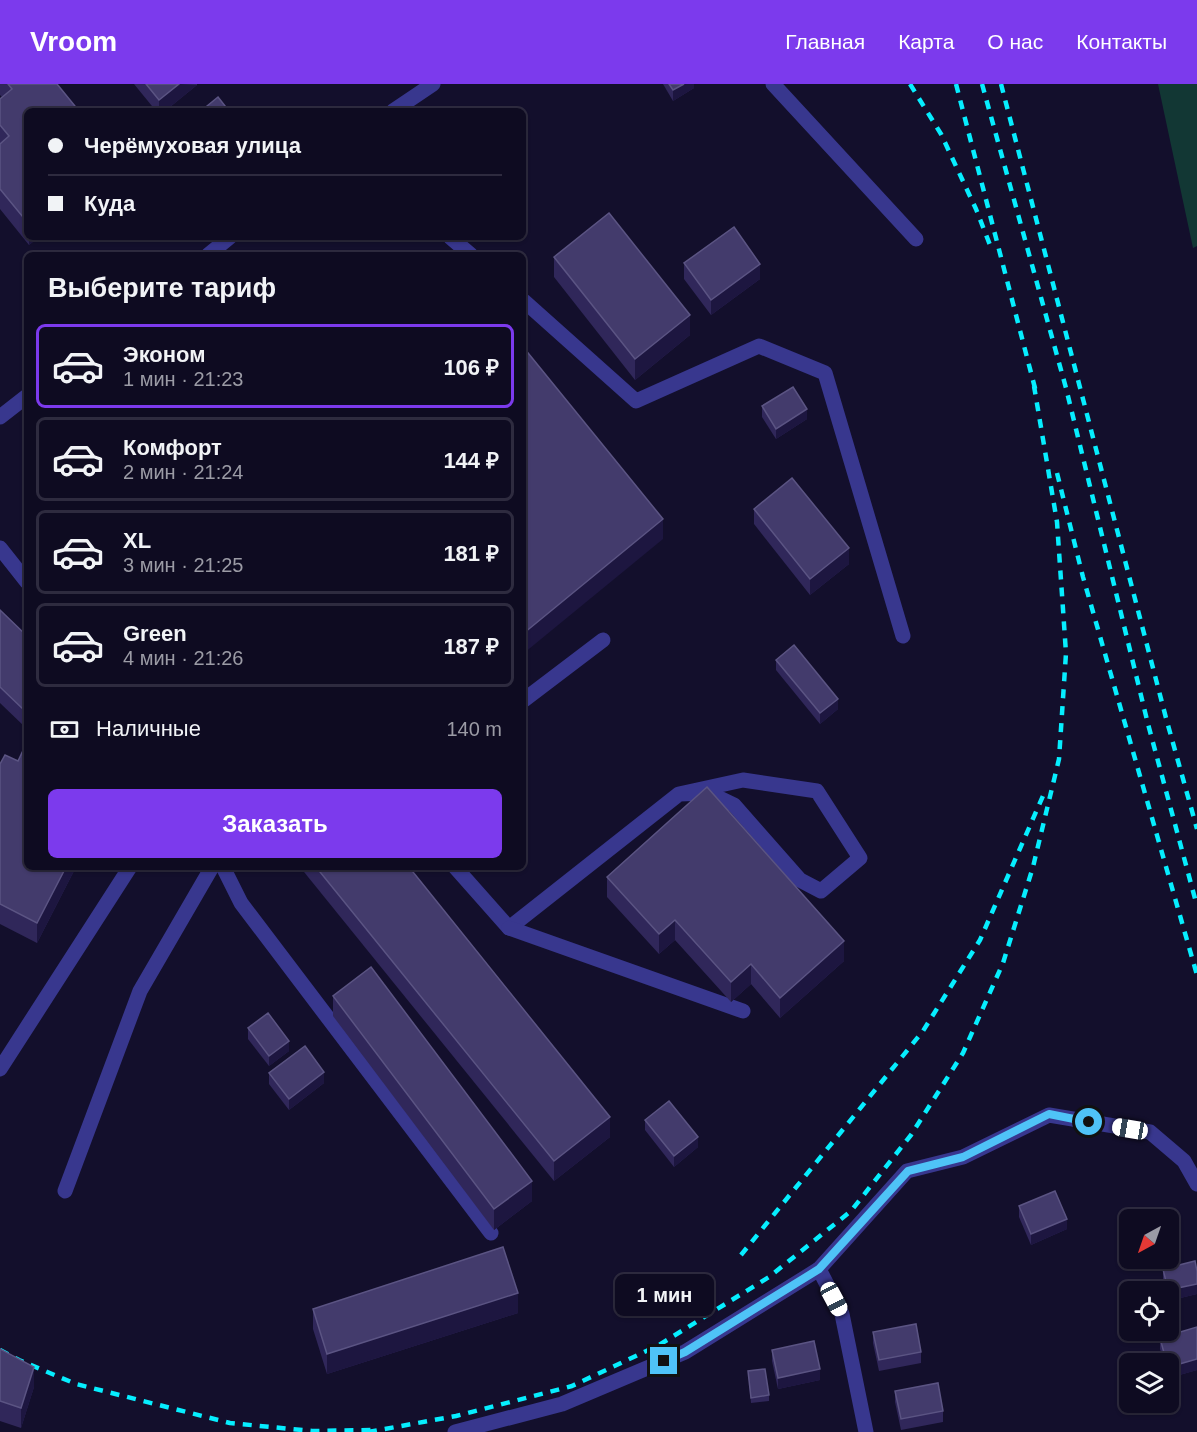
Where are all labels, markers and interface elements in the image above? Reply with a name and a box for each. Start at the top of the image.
text: Vroom [30,26,117,57]
text: Главная [785,30,865,53]
text: Карта [898,30,954,53]
text: О нас [987,30,1043,53]
text: Контакты [1076,30,1167,53]
text: Черёмуховая улица [84,133,301,158]
text: Куда [84,191,135,216]
text: Выберите тариф [48,273,276,303]
icon: car [51,339,105,393]
text: Эконом [123,342,206,367]
text: 106 ₽ [443,355,499,380]
text: 1 мин · 21:23 [123,368,243,390]
icon: car [51,432,105,486]
text: Комфорт [123,435,222,460]
text: 144 ₽ [443,448,499,473]
text: 2 мин · 21:24 [123,461,243,483]
icon: car [51,525,105,579]
text: XL [123,528,151,553]
text: 181 ₽ [443,541,499,566]
text: 3 мин · 21:25 [123,554,243,576]
icon: car [51,618,105,672]
text: Green [123,621,187,646]
text: 187 ₽ [443,634,499,659]
text: 4 мин · 21:26 [123,647,243,669]
icon: cash [48,713,81,746]
text: Наличные [96,716,201,741]
text: 140 m [446,718,502,740]
button: Заказать [48,789,502,858]
route start [1075,1108,1102,1135]
car [1111,1117,1149,1141]
north arrow [1119,1209,1179,1269]
map controls [1119,1209,1179,1413]
callout: 1 мин [614,1274,714,1316]
car [818,1279,850,1319]
button: locate [1119,1281,1179,1341]
text: 1 мин [637,1284,692,1306]
route end [650,1347,677,1374]
button: layers [1119,1353,1179,1413]

